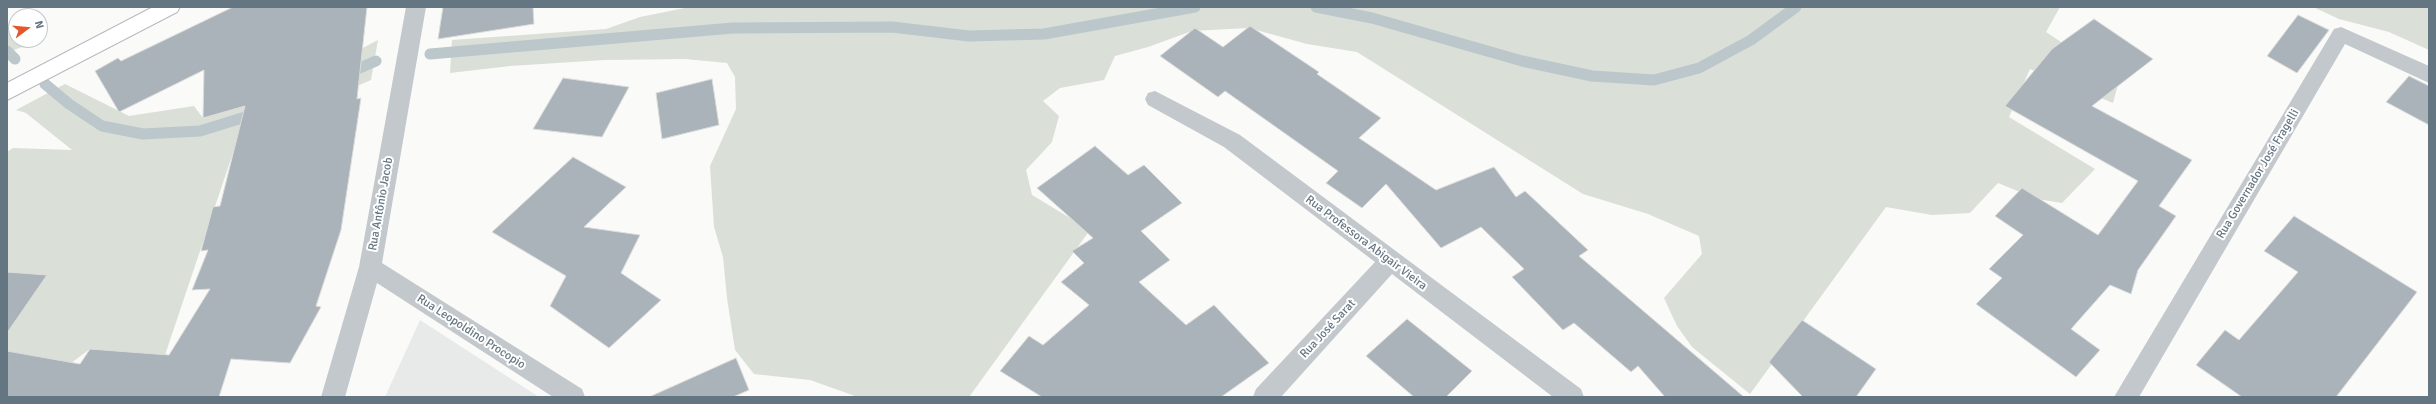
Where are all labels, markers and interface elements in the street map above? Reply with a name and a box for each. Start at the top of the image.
north arrow [8,8,48,48]
text: N [32,19,46,30]
street label: Rua Governador José Fragelli [2214,107,2302,241]
street label: Rua Antônio Jacob [366,156,396,252]
street label: Rua Professora Abigair Vieira [1302,193,1430,293]
street label: Rua Leopoldino Procopio [414,292,528,372]
street label: Rua José Sarat [1297,297,1359,361]

